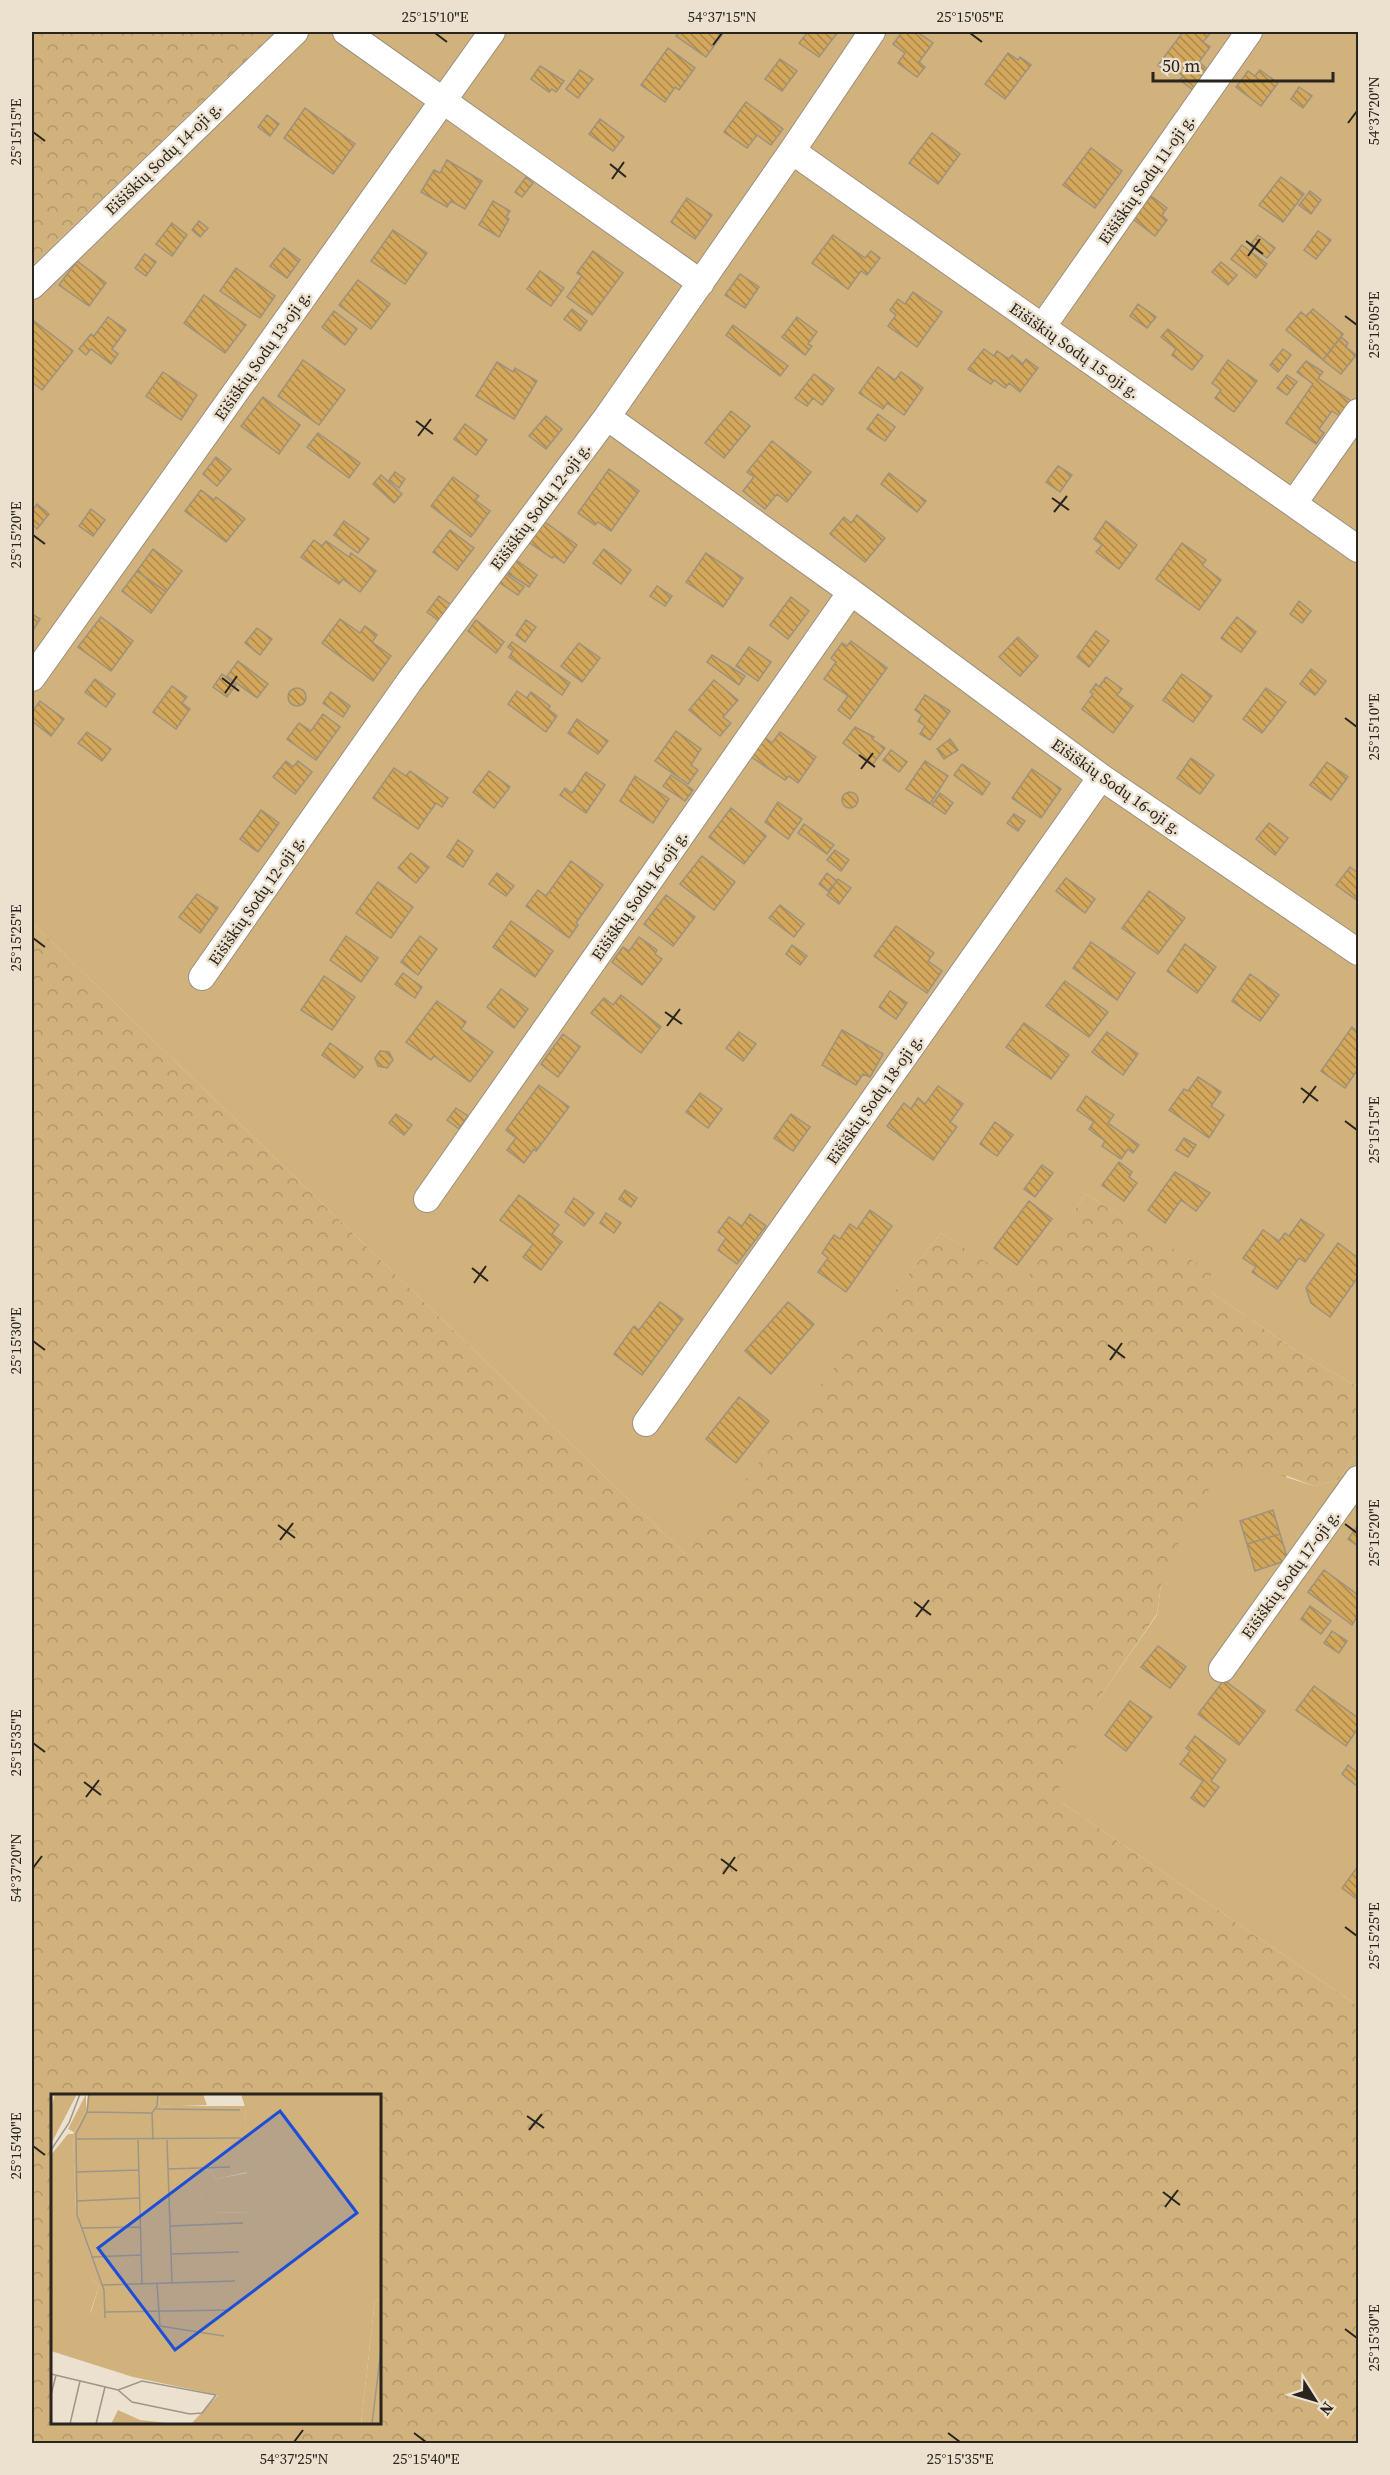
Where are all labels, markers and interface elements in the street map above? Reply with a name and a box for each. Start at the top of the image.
text: 25°15'10"E [401,6,469,27]
text: 54°37'15"N [687,6,757,27]
text: 25°15'05"E [936,6,1004,27]
scale bar [1153,45,1333,83]
text: 50 m [1162,53,1200,78]
text: 54°37'20"N [1363,76,1384,146]
street label: Eišiškių Sodų 14-oji g. [100,96,226,220]
text: 25°15'15"E [5,98,26,166]
street label: Eišiškių Sodų 11-oji g. [1093,109,1199,249]
street label: Eišiškių Sodų 13-oji g. [209,285,315,425]
text: 25°15'05"E [1363,291,1384,359]
street label: Eišiškių Sodų 15-oji g. [1005,297,1145,403]
street label: Eišiškių Sodų 12-oji g. [485,438,595,574]
text: 25°15'20"E [5,501,26,569]
text: 25°15'10"E [1363,693,1384,761]
street label: Eišiškių Sodų 16-oji g. [1047,733,1187,839]
street label: Eišiškių Sodų 16-oji g. [586,825,692,965]
street label: Eišiškių Sodų 12-oji g. [203,830,309,970]
text: 25°15'25"E [5,904,26,972]
street label: Eišiškių Sodų 18-oji g. [821,1029,927,1169]
text: 25°15'15"E [1363,1096,1384,1164]
text: 25°15'30"E [5,1307,26,1375]
text: 25°15'20"E [1363,1499,1384,1567]
street label: Eišiškių Sodų 17-oji g. [1236,1505,1344,1643]
text: 25°15'35"E [5,1709,26,1777]
text: 54°37'20"N [5,1833,26,1903]
text: 25°15'25"E [1363,1902,1384,1970]
inset map [51,2094,381,2424]
text: 25°15'40"E [5,2112,26,2180]
text: 25°15'30"E [1363,2304,1384,2372]
north arrow [1285,2370,1345,2430]
text: N [1314,2398,1339,2421]
text: 54°37'25"N [259,2448,329,2469]
text: 25°15'40"E [392,2448,460,2469]
text: 25°15'35"E [926,2448,994,2469]

